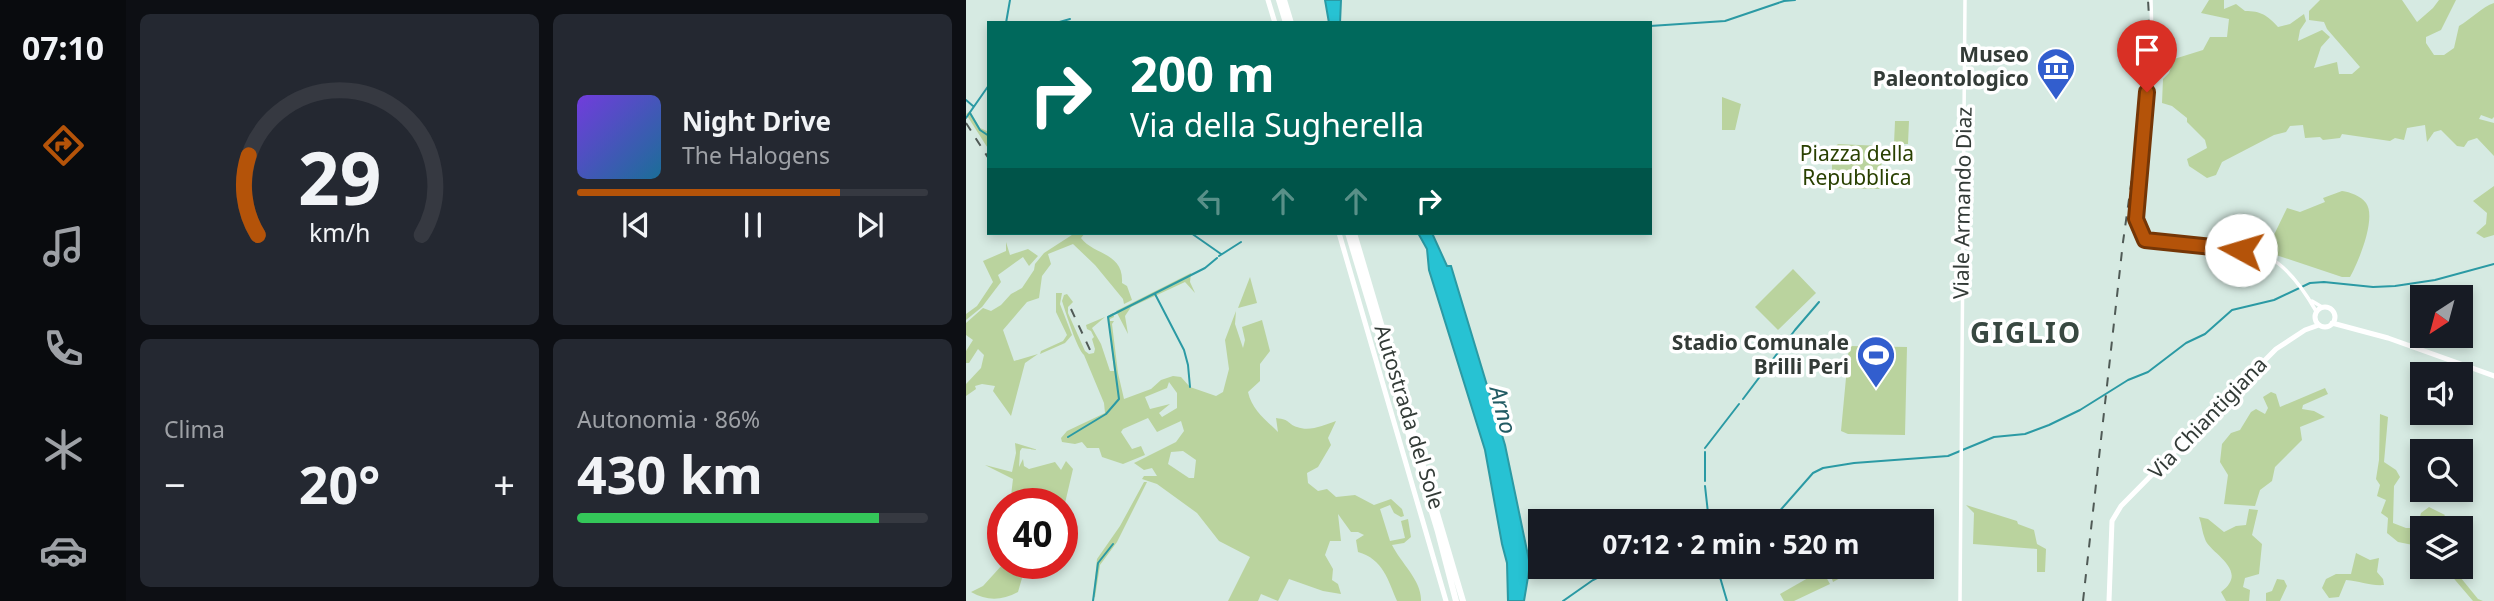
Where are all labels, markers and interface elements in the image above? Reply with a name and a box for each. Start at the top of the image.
pin [2117,20,2177,92]
text: 07:10 [22,26,104,69]
icon: arrive [2128,31,2166,69]
text: 200 m [1130,40,1275,106]
place label: Museo Paleontologico [1873,40,2029,92]
museum icon: Museo Paleontologico [2035,46,2077,101]
icon: right [1015,49,1106,140]
text: Night Drive [682,103,831,139]
text: Via della Sugherella [1130,103,1424,146]
street label: Viale Armando Diaz [1946,106,1978,299]
icon: directions [39,121,88,170]
text: 29 [298,128,381,227]
text: The Halogens [682,139,830,171]
park label: Piazza della Repubblica [1800,139,1914,191]
icon: left [1191,182,1229,220]
icon: ahead [1264,182,1302,220]
icon: ahead [1337,182,1375,220]
icon: right [1410,182,1448,220]
icon: previous [617,206,655,244]
icon: pause [734,206,772,244]
icon: next [851,206,889,244]
position arrow [2204,213,2278,287]
text: km/h [309,215,370,249]
icon: music [39,222,88,271]
north arrow [2410,285,2473,348]
map controls [2410,285,2473,579]
district label: GIGLIO [1970,313,2082,351]
street label: Autostrada del Sole [1369,321,1451,512]
icon: phone [39,324,88,373]
place label: Stadio Comunale Brilli Peri [1672,328,1849,380]
sports icon: Stadio Comunale Brilli Peri [1855,334,1897,389]
street label: Via Chiantigiana [2142,350,2273,484]
button: sound [2410,362,2473,425]
water label: Arno [1482,380,1525,437]
text: Autonomia · 86% [577,403,760,435]
text: Clima [164,413,225,445]
icon: climate [39,425,88,474]
text: 430 km [577,438,763,509]
button: search [2410,439,2473,502]
text: 20° [299,448,380,519]
text: − [164,458,186,510]
text: + [493,458,515,510]
speed limit sign: 40 [987,488,1078,579]
button: layers [2410,516,2473,579]
icon: car [39,526,88,575]
text: 07:12 · 2 min · 520 m [1603,526,1859,562]

